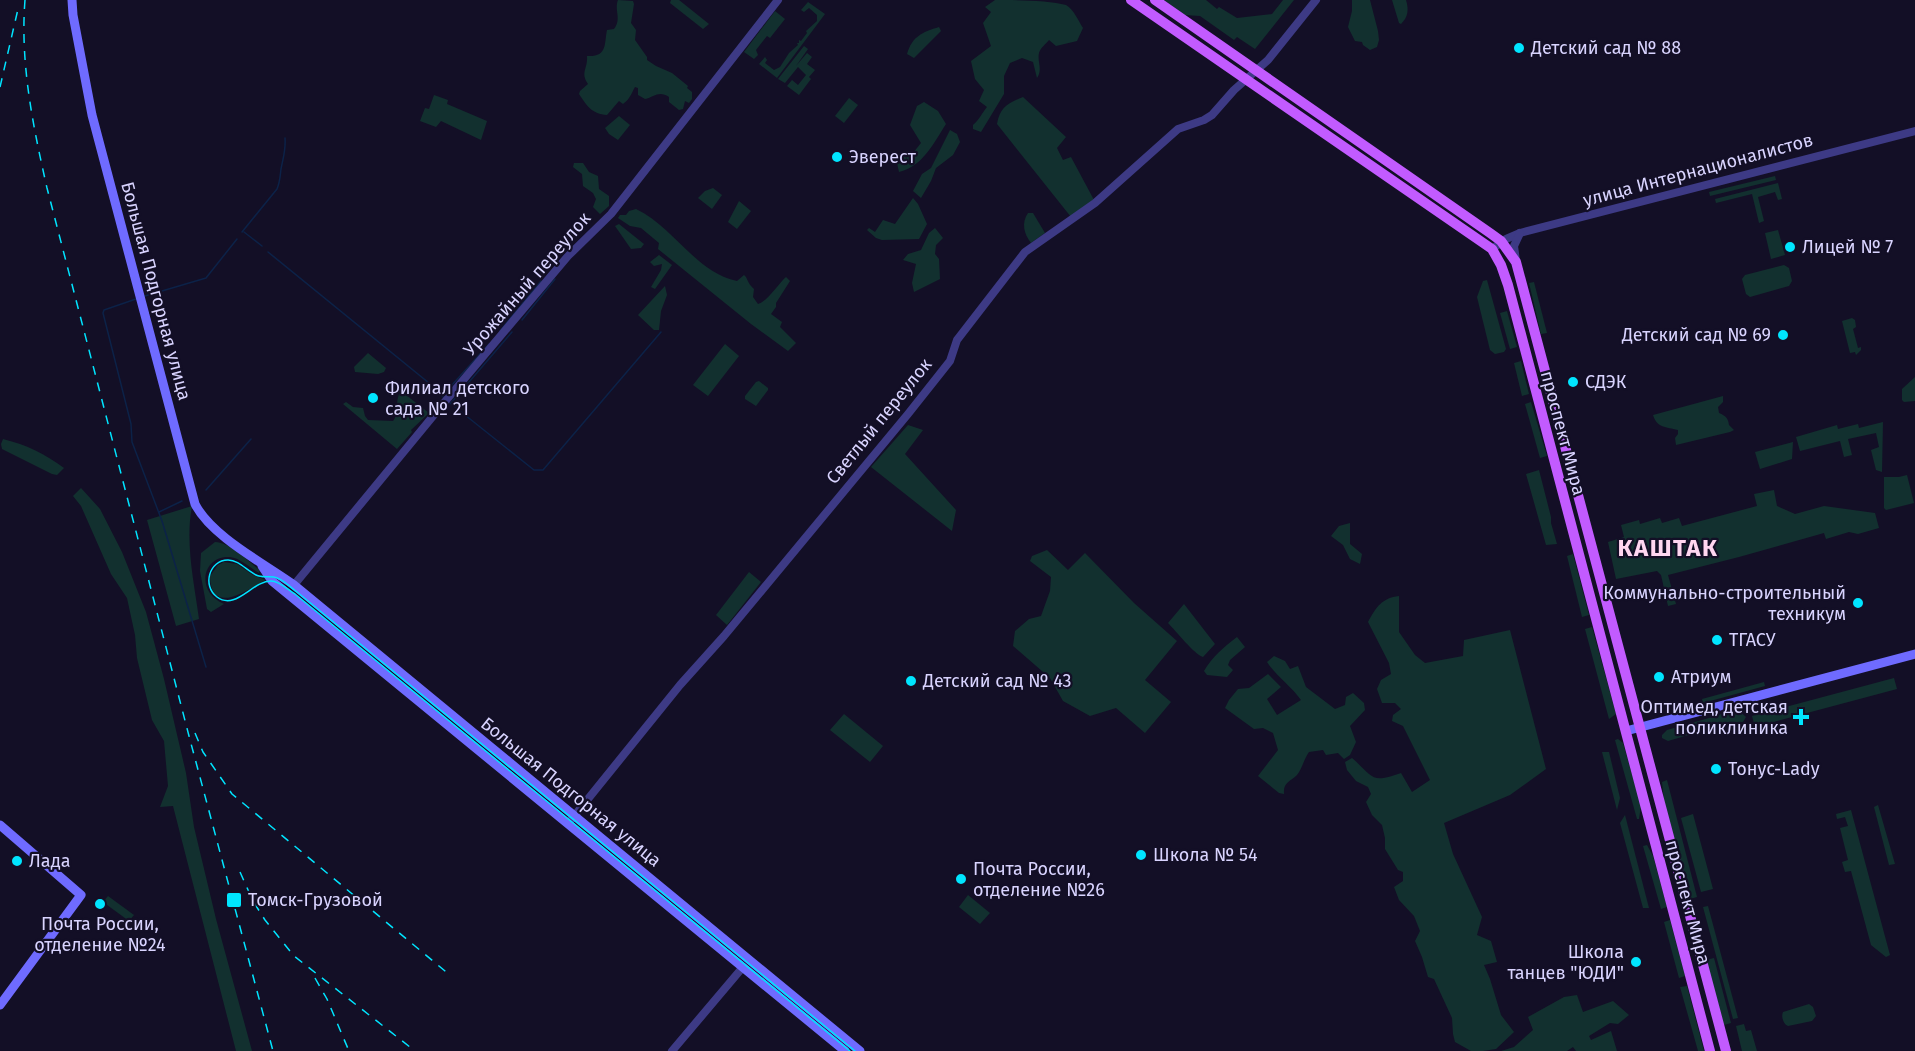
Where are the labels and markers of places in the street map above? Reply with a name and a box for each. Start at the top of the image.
place label: Детский сад № 88 [1530,37,1681,59]
marker: Детский сад № 88 [1512,41,1526,55]
place label: Эверест [849,146,917,168]
marker: Эверест [830,150,844,164]
place label: Лицей № 7 [1802,236,1893,258]
marker: Лицей № 7 [1783,240,1797,254]
place label: Детский сад № 69 [1621,324,1771,346]
marker: Детский сад № 69 [1776,328,1790,342]
place label: СДЭК [1585,371,1627,393]
marker: СДЭК [1566,375,1580,389]
place label: Филиал детского сада № 21 [385,377,530,420]
marker: Филиал детского сада № 21 [366,391,380,405]
place label: Коммунально-строительный техникум [1603,582,1846,625]
marker: Коммунально-строительный техникум [1851,596,1865,610]
place label: ТГАСУ [1729,629,1776,651]
marker: ТГАСУ [1710,633,1724,647]
place label: Атриум [1671,666,1732,688]
place label: Детский сад № 43 [922,670,1072,692]
marker: Атриум [1652,670,1666,684]
marker: Детский сад № 43 [904,674,918,688]
place label: Оптимед, детская поликлиника [1641,696,1788,739]
marker: Оптимед, детская поликлиника [1792,708,1810,726]
place label: Тонус-Lady [1728,758,1820,780]
marker: Тонус-Lady [1709,762,1723,776]
place label: Школа № 54 [1153,844,1258,866]
marker: Школа № 54 [1134,848,1148,862]
place label: Лада [29,850,71,872]
marker: Лада [10,854,24,868]
place label: Почта России, отделение №26 [973,858,1105,901]
marker: Почта России, отделение №26 [954,872,968,886]
place label: Томск-Грузовой [248,889,383,911]
marker: Томск-Грузовой [225,891,243,909]
marker: Почта России, отделение №24 [93,897,107,911]
place label: Почта России, отделение №24 [34,913,166,956]
place label: Школа танцев "ЮДИ" [1507,941,1624,984]
marker: Школа танцев "ЮДИ" [1629,955,1643,969]

